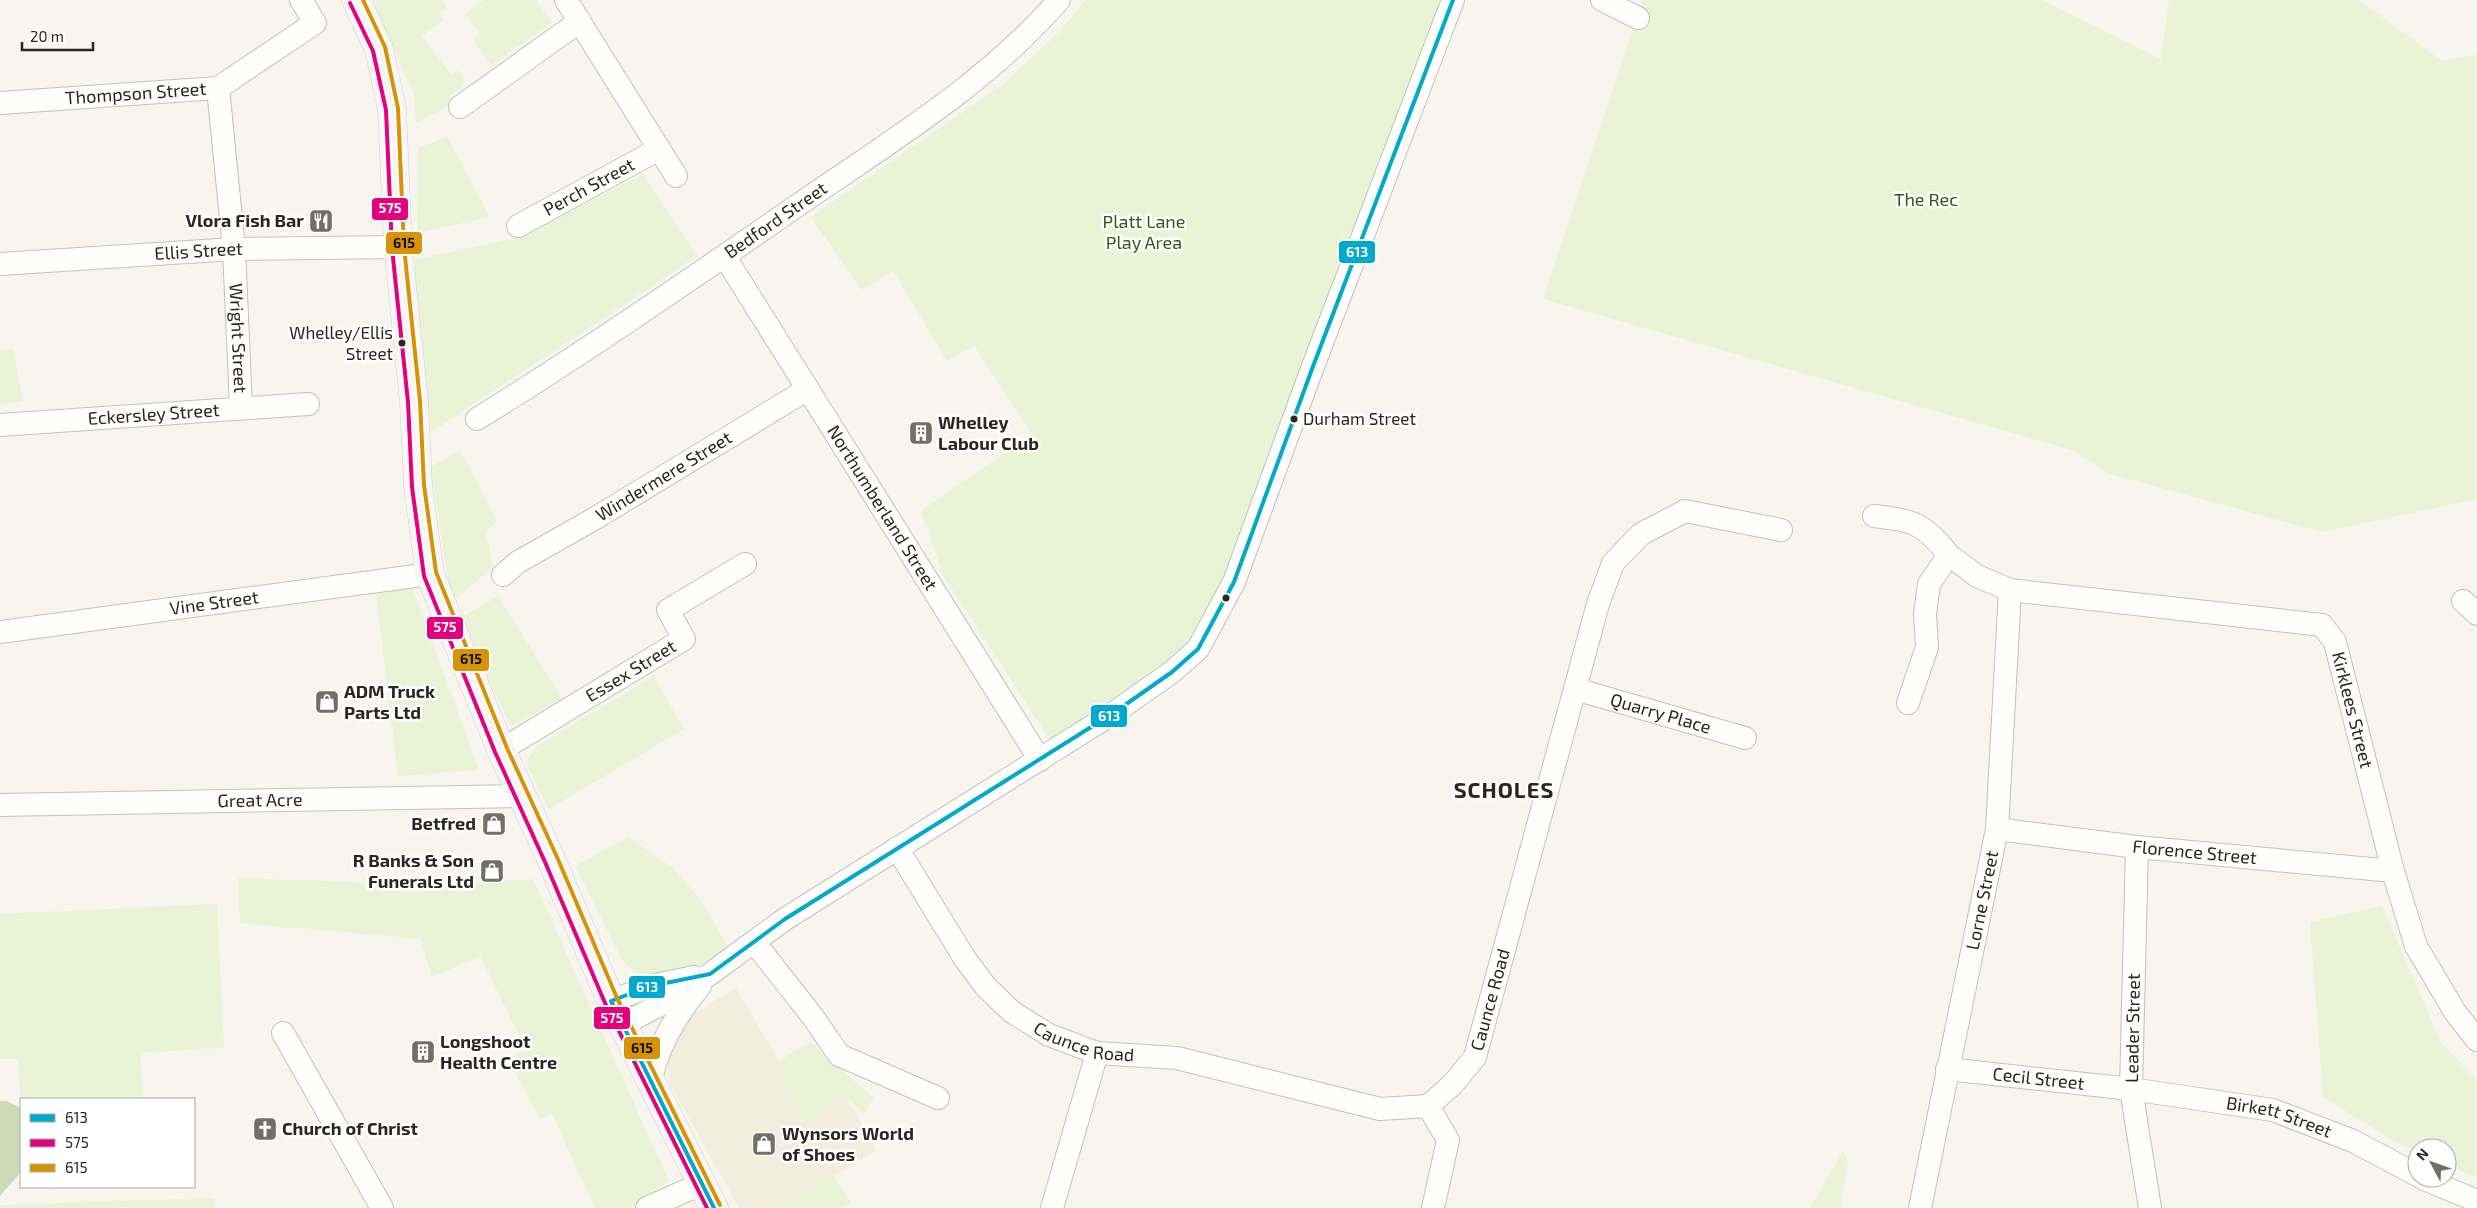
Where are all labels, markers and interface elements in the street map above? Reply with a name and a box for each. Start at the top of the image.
scale bar [22,20,94,52]
text: 20 m [30,27,64,45]
street label: Thompson Street [64,77,207,108]
street label: Perch Street [539,152,638,220]
street label: Bedford Street [720,176,831,263]
park label: The Rec [1894,188,1958,210]
line badge: 575 [371,197,409,221]
text: 575 [379,199,402,216]
restaurant icon: Vlora Fish Bar [308,208,334,234]
place label: Vlora Fish Bar [185,209,304,231]
park label: Platt Lane Play Area [1103,210,1185,253]
line badge: 615 [385,231,423,255]
text: 615 [393,234,415,251]
street label: Ellis Street [154,237,243,264]
line badge: 613 [1338,240,1376,264]
text: 613 [1346,243,1368,260]
street label: Wright Street [226,283,252,394]
place label: Whelley/Ellis Street [289,322,394,363]
marker: Whelley/Ellis Street [397,338,407,348]
street label: Eckersley Street [87,398,220,429]
place label: Durham Street [1303,408,1416,428]
place label: Whelley Labour Club [938,411,1039,454]
marker: Durham Street [1289,414,1299,424]
building icon: Whelley Labour Club [908,420,934,446]
street label: Northumberland Street [823,421,943,594]
street label: Windermere Street [591,426,736,525]
street label: Vine Street [168,585,260,619]
unlabelled marker [1221,593,1231,603]
line badge: 575 [426,616,464,640]
text: 575 [434,618,457,635]
street label: Essex Street [581,634,680,706]
line badge: 615 [452,648,490,672]
street label: Kirklees Street [2328,649,2379,770]
text: 615 [460,650,482,667]
place label: ADM Truck Parts Ltd [344,680,435,723]
street label: Quarry Place [1608,688,1714,738]
shop icon: ADM Truck Parts Ltd [314,689,340,715]
line badge: 613 [1090,704,1128,728]
text: 613 [1098,707,1120,724]
district label: SCHOLES [1454,776,1554,802]
street label: Great Acre [217,788,303,811]
shop icon: Betfred [481,811,507,837]
place label: Betfred [411,812,476,834]
street label: Florence Street [2132,835,2258,868]
street label: Lorne Street [1961,848,2002,952]
place label: R Banks & Son Funerals Ltd [353,849,474,892]
shop icon: R Banks & Son Funerals Ltd [479,858,505,884]
street label: Caunce Road [1465,946,1514,1053]
street label: Leader Street [2120,973,2144,1083]
line badge: 613 [628,975,666,999]
text: 613 [636,978,658,995]
line badge: 575 [593,1006,631,1030]
text: 575 [601,1009,624,1026]
street label: Caunce Road [1030,1016,1135,1065]
place label: Longshoot Health Centre [440,1030,557,1073]
line badge: 615 [623,1036,661,1060]
building icon: Longshoot Health Centre [410,1039,436,1065]
text: 615 [631,1039,653,1056]
street label: Cecil Street [1992,1062,2086,1094]
street label: Birkett Street [2225,1091,2335,1142]
legend [20,1098,195,1188]
text: 613 [65,1108,88,1126]
church icon: Church of Christ [252,1116,278,1142]
place label: Church of Christ [282,1117,418,1139]
place label: Wynsors World of Shoes [782,1122,914,1165]
shop icon: Wynsors World of Shoes [751,1131,777,1157]
text: 575 [65,1133,89,1151]
north arrow [2407,1138,2457,1188]
text: N [2412,1145,2432,1164]
text: 615 [65,1158,88,1176]

